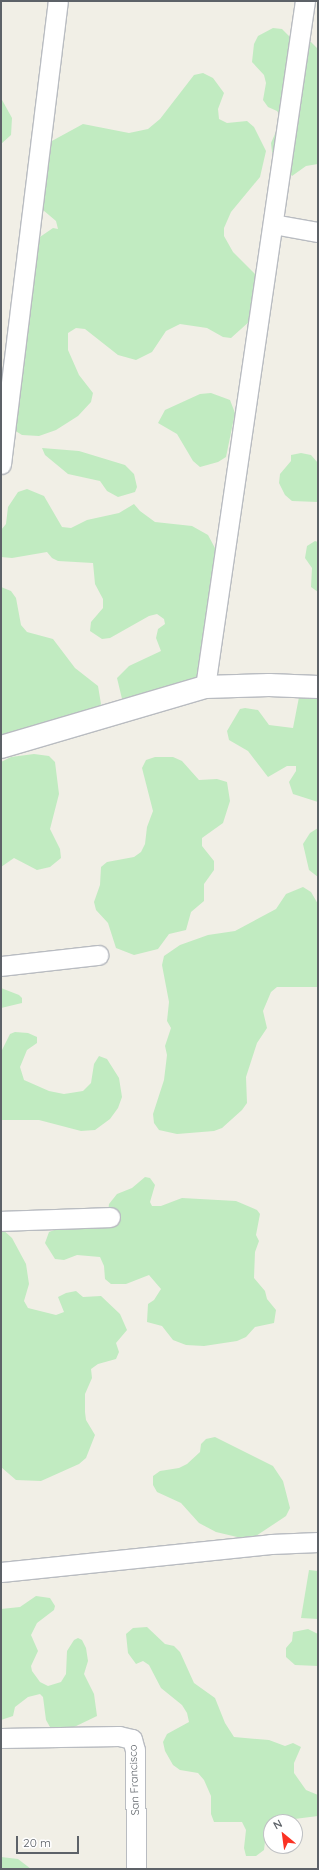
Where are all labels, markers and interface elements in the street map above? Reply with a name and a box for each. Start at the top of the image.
street label: San Francisco [126,1744,142,1816]
north arrow [263,1814,303,1854]
text: N [271,1816,285,1832]
scale bar [18,1828,81,1854]
text: 20 m [23,1835,51,1850]

